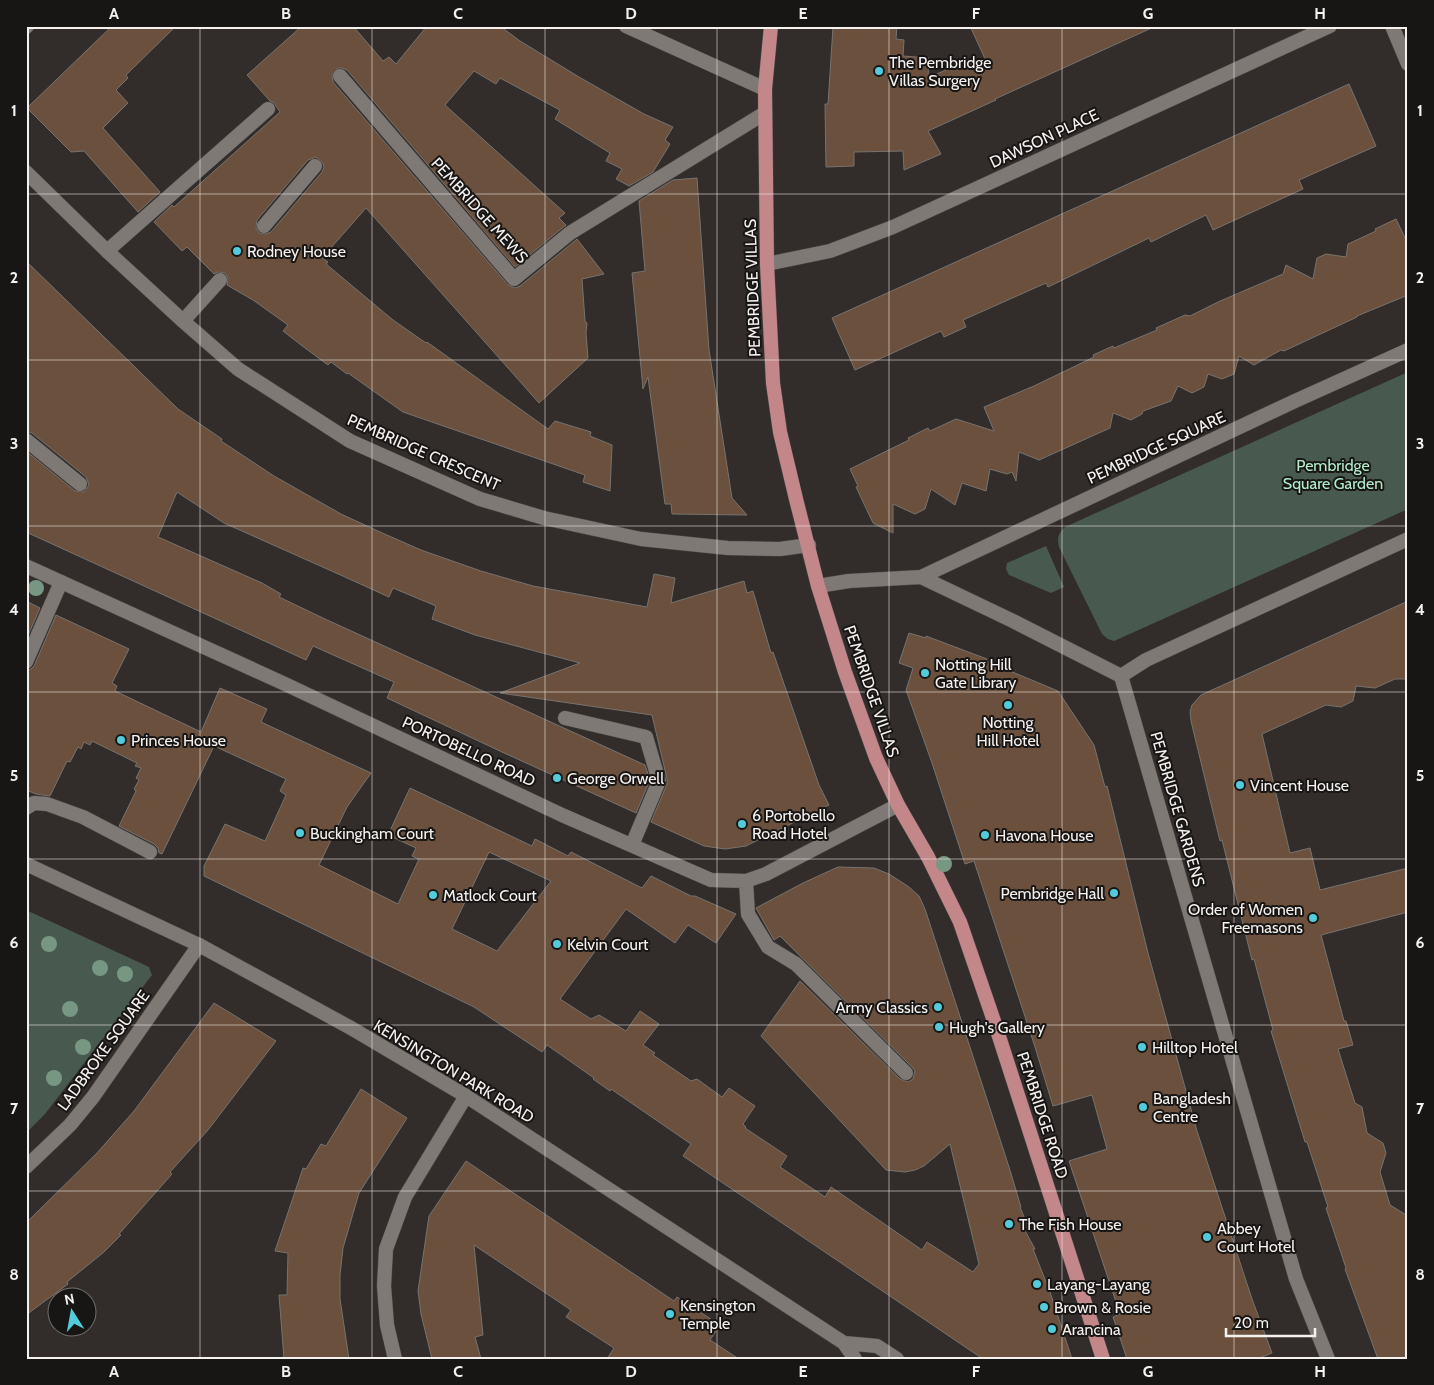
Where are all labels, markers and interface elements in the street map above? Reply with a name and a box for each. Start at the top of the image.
text: A [109,4,119,23]
text: B [281,4,291,23]
text: C [453,4,463,23]
text: D [625,4,637,23]
text: E [798,4,808,23]
text: F [972,4,981,23]
text: G [1143,4,1153,23]
text: H [1314,4,1326,23]
place label: The Pembridge Villas Surgery [889,53,991,90]
marker: The Pembridge Villas Surgery [873,65,885,77]
text: 1 [11,101,17,120]
text: 1 [1417,101,1423,120]
street label: DAWSON PLACE [987,105,1102,172]
street label: PEMBRIDGE MEWS [427,154,532,267]
street label: PEMBRIDGE VILLAS [741,219,764,357]
place label: Rodney House [247,242,346,261]
marker: Rodney House [231,245,243,257]
text: 2 [10,268,18,287]
text: 2 [1416,268,1424,287]
street label: PEMBRIDGE SQUARE [1084,407,1229,488]
street label: PEMBRIDGE CRESCENT [344,410,504,495]
text: 3 [10,434,18,453]
text: 3 [1416,434,1424,453]
park label: Pembridge Square Garden [1283,456,1383,493]
text: 4 [9,600,19,619]
text: 4 [1415,600,1425,619]
street label: PEMBRIDGE VILLAS [840,623,903,760]
place label: Notting Hill Gate Library [935,655,1016,692]
marker: Notting Hill Gate Library [919,667,931,679]
marker: Notting Hill Hotel [1002,699,1014,711]
street label: PORTOBELLO ROAD [399,712,538,791]
place label: Notting Hill Hotel [977,713,1040,750]
street label: PEMBRIDGE GARDENS [1146,729,1209,889]
place label: Princes House [131,731,226,750]
marker: Princes House [115,734,127,746]
text: 5 [10,766,18,785]
text: 5 [1416,766,1424,785]
place label: George Orwell [567,769,664,788]
marker: George Orwell [551,772,563,784]
place label: Vincent House [1250,776,1349,795]
marker: Vincent House [1234,779,1246,791]
place label: 6 Portobello Road Hotel [752,806,835,843]
marker: 6 Portobello Road Hotel [736,818,748,830]
place label: Buckingham Court [310,824,434,843]
place label: Havona House [995,826,1093,845]
marker: Buckingham Court [294,827,306,839]
marker: Havona House [979,829,991,841]
place label: Pembridge Hall [1000,884,1104,903]
place label: Matlock Court [443,886,537,905]
marker: Pembridge Hall [1108,887,1120,899]
marker: Matlock Court [427,889,439,901]
place label: Order of Women Freemasons [1188,900,1303,937]
marker: Order of Women Freemasons [1307,912,1319,924]
text: 6 [10,933,19,952]
text: 6 [1416,933,1425,952]
place label: Kelvin Court [567,935,649,954]
marker: Kelvin Court [551,938,563,950]
street label: LADBROKE SQUARE [53,986,153,1114]
place label: Army Classics [836,998,928,1017]
marker: Army Classics [932,1001,944,1013]
street label: KENSINGTON PARK ROAD [370,1016,537,1127]
place label: Hugh's Gallery [949,1018,1045,1037]
marker: Hugh's Gallery [933,1021,945,1033]
place label: Hilltop Hotel [1152,1038,1238,1057]
marker: Hilltop Hotel [1136,1041,1148,1053]
street label: PEMBRIDGE ROAD [1013,1049,1072,1181]
place label: Bangladesh Centre [1153,1089,1231,1126]
text: 7 [10,1099,19,1118]
text: 7 [1416,1099,1425,1118]
marker: Bangladesh Centre [1137,1101,1149,1113]
place label: The Fish House [1019,1215,1122,1234]
marker: The Fish House [1003,1218,1015,1230]
place label: Abbey Court Hotel [1217,1219,1295,1256]
marker: Abbey Court Hotel [1201,1231,1213,1243]
text: 8 [9,1265,19,1284]
text: 8 [1415,1265,1425,1284]
place label: Layang-Layang [1047,1275,1151,1294]
marker: Layang-Layang [1031,1278,1043,1290]
north arrow [48,1288,98,1338]
text: N [63,1289,76,1309]
place label: Kensington Temple [680,1296,756,1333]
place label: Brown & Rosie [1054,1298,1151,1317]
marker: Brown & Rosie [1038,1301,1050,1313]
scale bar [1226,1305,1315,1337]
marker: Kensington Temple [664,1308,676,1320]
text: 20 m [1234,1314,1269,1332]
place label: Arancina [1062,1320,1121,1339]
marker: Arancina [1046,1323,1058,1335]
text: A [109,1362,119,1381]
text: B [281,1362,291,1381]
text: C [453,1362,463,1381]
text: D [625,1362,637,1381]
text: E [798,1362,808,1381]
text: F [972,1362,981,1381]
text: G [1143,1362,1153,1381]
text: H [1314,1362,1326,1381]

